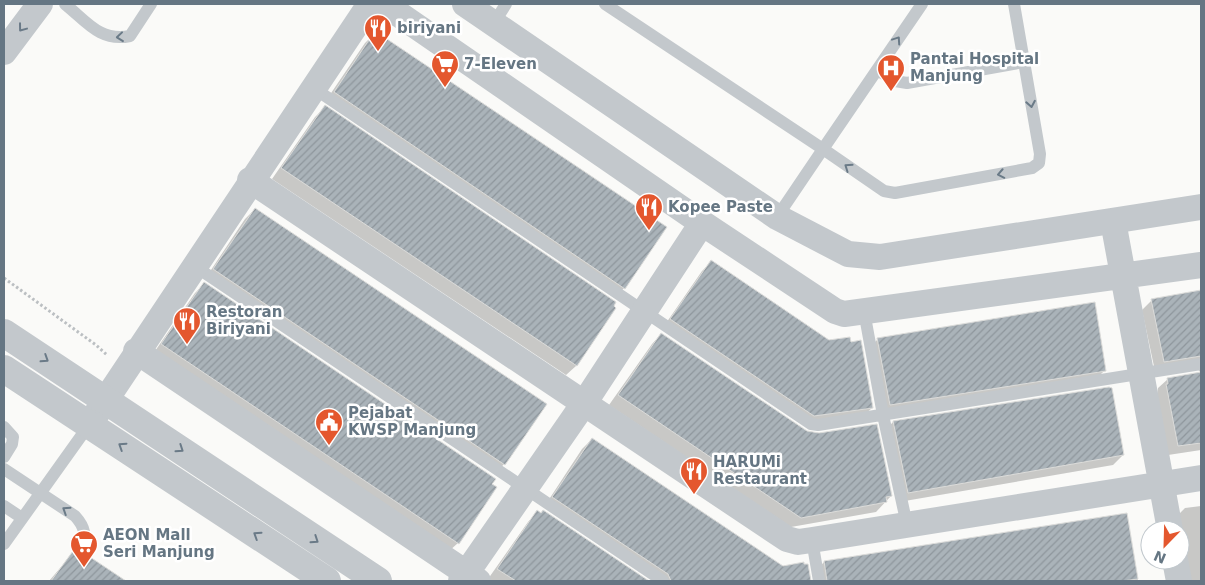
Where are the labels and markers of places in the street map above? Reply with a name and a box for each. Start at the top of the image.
restaurant icon: biriyani [363,13,393,52]
place label: biriyani [397,19,461,37]
supermarket icon: 7-Eleven [430,49,460,88]
place label: Pantai Hospital Manjung [910,50,1039,85]
hospital icon: Pantai Hospital Manjung [876,53,906,92]
place label: 7-Eleven [464,55,537,73]
restaurant icon: Kopee Paste [634,192,664,231]
place label: Kopee Paste [668,198,773,216]
place label: Restoran Biriyani [206,303,282,338]
restaurant icon: Restoran Biriyani [172,306,202,345]
place label: Pejabat KWSP Manjung [348,404,476,439]
public building icon: Pejabat KWSP Manjung [314,407,344,446]
place label: HARUMi Restaurant [713,453,807,488]
restaurant icon: HARUMi Restaurant [679,456,709,495]
place label: AEON Mall Seri Manjung [103,526,215,561]
supermarket icon: AEON Mall Seri Manjung [69,529,99,568]

